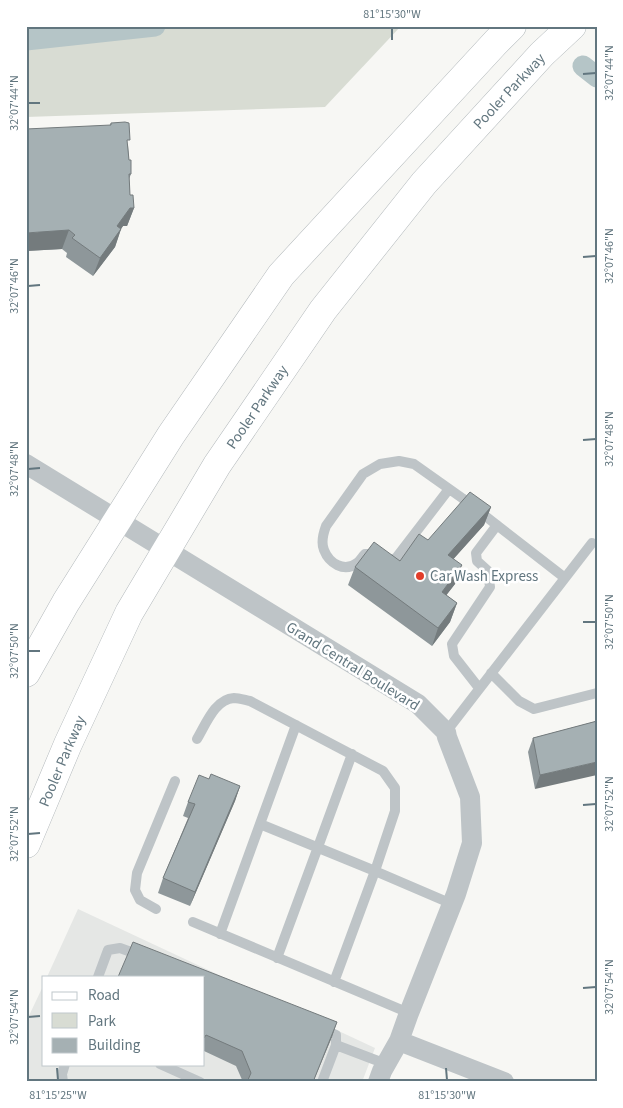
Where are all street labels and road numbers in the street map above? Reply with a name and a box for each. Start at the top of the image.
street label: Pooler Parkway [469,49,550,134]
street label: Pooler Parkway [222,361,293,453]
street label: Grand Central Boulevard [282,617,424,716]
street label: Pooler Parkway [34,712,91,810]

